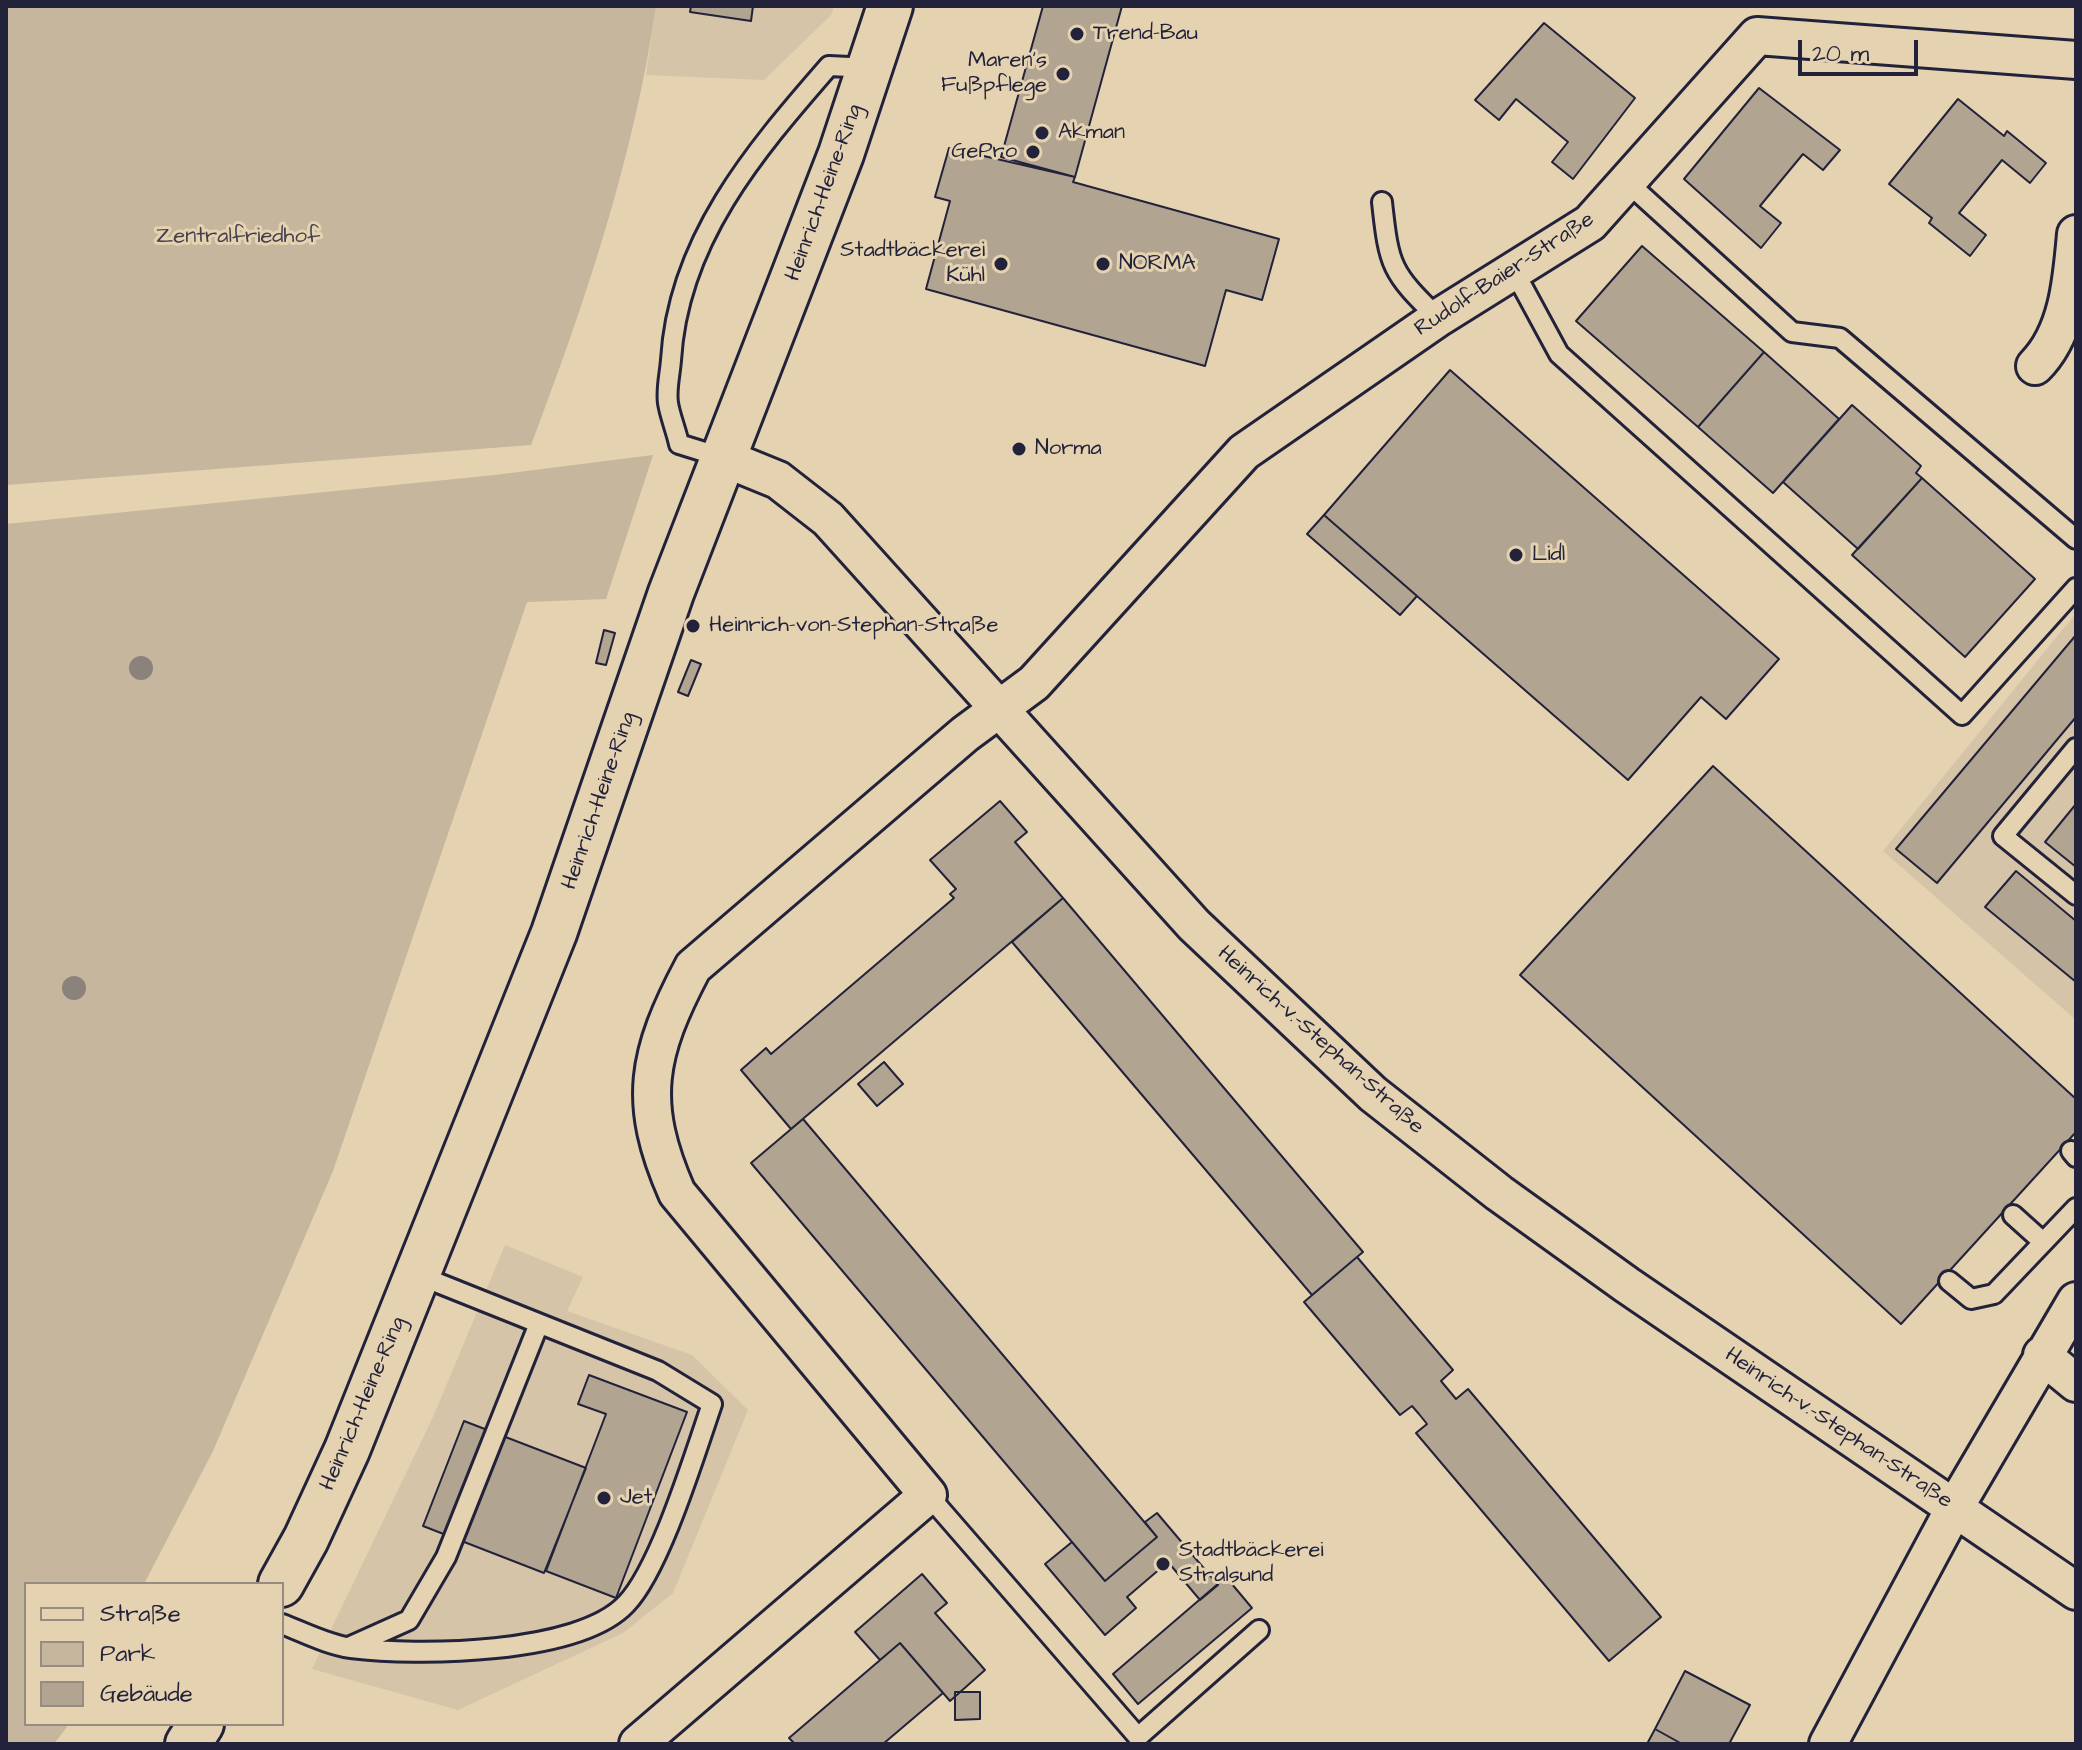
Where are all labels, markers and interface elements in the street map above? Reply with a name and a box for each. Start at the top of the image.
place label: Trend-Bau [1093,21,1198,47]
scale bar [1802,24,1922,74]
marker: Trend-Bau [1068,25,1086,43]
text: 20 m [1812,37,1869,71]
place label: Maren's Fußpflege [941,48,1047,100]
marker: Maren's Fußpflege [1054,65,1072,83]
street label: Heinrich-Heine-Ring [781,101,869,285]
place label: Akman [1058,120,1125,146]
marker: Akman [1033,124,1051,142]
place label: GePro [951,139,1017,165]
marker: GePro [1024,143,1042,161]
street label: Rudolf-Baier-Straße [1410,207,1600,343]
park label: Zentralfriedhof [156,224,320,250]
place label: Stadtbäckerei Kühl [840,238,985,290]
place label: NORMA [1119,251,1196,277]
marker: Stadtbäckerei Kühl [992,255,1010,273]
marker: NORMA [1094,255,1112,273]
place label: Norma [1035,436,1102,462]
marker: Norma [1010,440,1028,458]
place label: Lidl [1532,542,1565,568]
marker: Lidl [1507,546,1525,564]
place label: Heinrich-von-Stephan-Straße [709,613,998,639]
marker: Heinrich-von-Stephan-Straße [684,617,702,635]
street label: Heinrich-Heine-Ring [557,709,643,893]
street label: Heinrich-v.-Stephan-Straße [1211,941,1429,1141]
street label: Heinrich-Heine-Ring [315,1313,413,1495]
street label: Heinrich-v.-Stephan-Straße [1719,1343,1957,1515]
place label: Jet [620,1485,652,1511]
marker: Jet [595,1489,613,1507]
place label: Stadtbäckerei Stralsund [1179,1538,1324,1590]
marker: Stadtbäckerei Stralsund [1154,1555,1172,1573]
legend [24,1582,284,1726]
text: Straße [100,1597,181,1631]
text: Park [100,1637,156,1671]
text: Gebäude [100,1677,193,1711]

